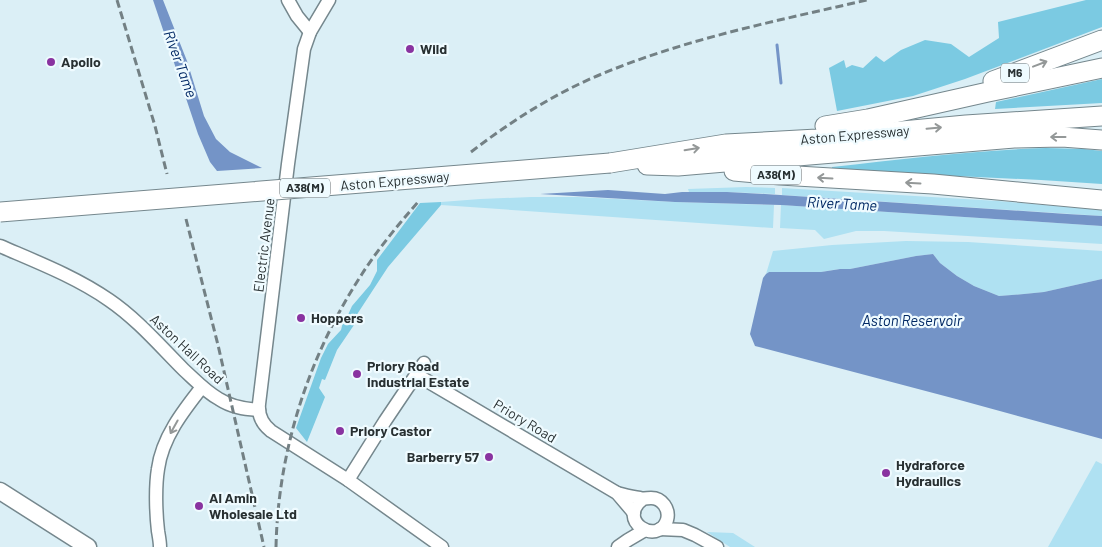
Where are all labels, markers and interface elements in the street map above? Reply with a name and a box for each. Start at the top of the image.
water label: River Tame [160,28,202,100]
place label: Wild [420,40,447,57]
marker: Wild [404,43,416,55]
place label: Apollo [61,53,101,70]
marker: Apollo [45,56,57,68]
one-way arrow [1032,59,1047,68]
road number: M6 [1001,64,1029,82]
street label: Aston Expressway [800,121,911,148]
one-way arrow [925,123,941,133]
one-way arrow [1050,132,1066,142]
one-way arrow [684,144,700,154]
road number: A38(M) [751,166,801,184]
street label: Aston Expressway [340,167,451,194]
one-way arrow [817,173,833,182]
road number: A38(M) [280,178,330,198]
one-way arrow [905,179,921,188]
water label: River Tame [806,192,878,214]
street label: Electric Avenue [249,197,278,293]
place label: Hoppers [311,309,363,326]
street label: Aston Hall Road [147,310,228,387]
water label: Aston Reservoir [862,311,963,329]
marker: Hoppers [295,312,307,324]
place label: Priory Road Industrial Estate [367,357,470,390]
marker: Priory Road Industrial Estate [351,368,363,380]
street label: Priory Road [491,395,560,446]
one-way arrow [169,419,178,434]
place label: Priory Castor [350,422,432,439]
marker: Priory Castor [334,425,346,437]
place label: Barberry 57 [407,448,479,465]
marker: Barberry 57 [483,451,495,463]
place label: Hydraforce Hydraulics [896,456,965,489]
marker: Hydraforce Hydraulics [880,467,892,479]
place label: Al Amin Wholesale Ltd [209,489,297,522]
marker: Al Amin Wholesale Ltd [193,500,205,512]

